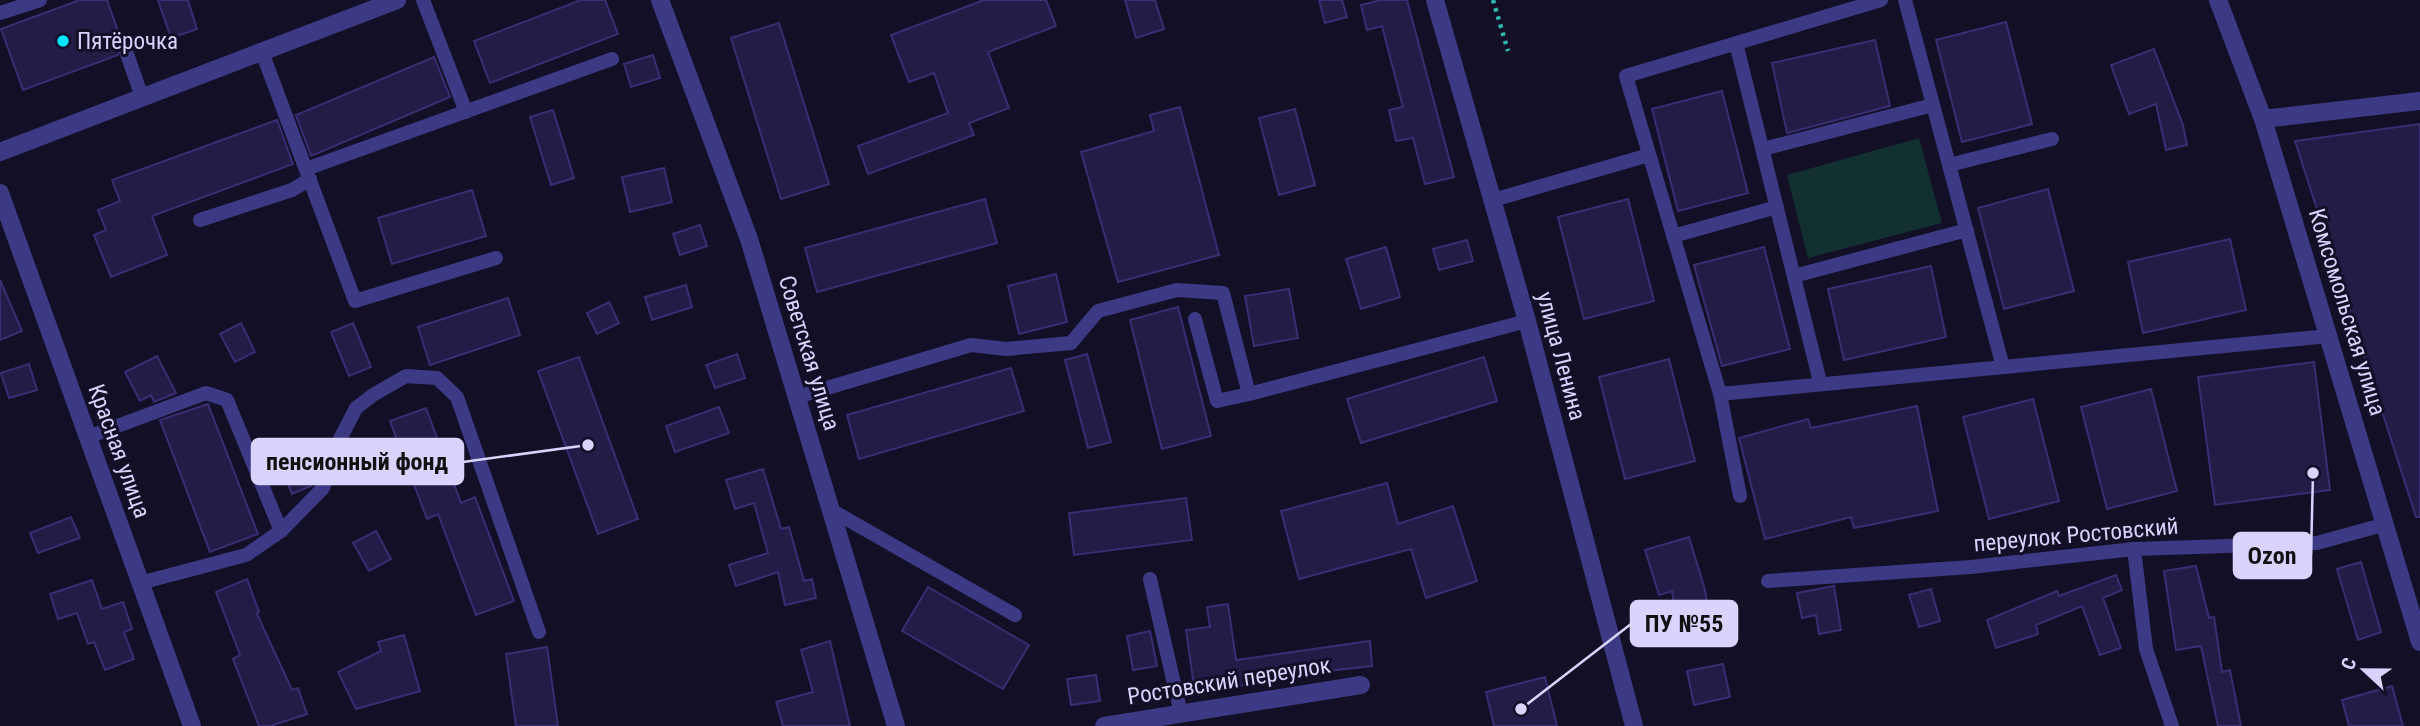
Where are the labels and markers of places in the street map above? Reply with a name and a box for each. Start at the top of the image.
place label: Пятёрочка [77,28,178,55]
marker: Пятёрочка [55,33,71,49]
callout: пенсионный фонд [252,439,463,484]
callout: Ozon [2234,533,2311,578]
callout: ПУ №55 [1631,601,1737,646]

